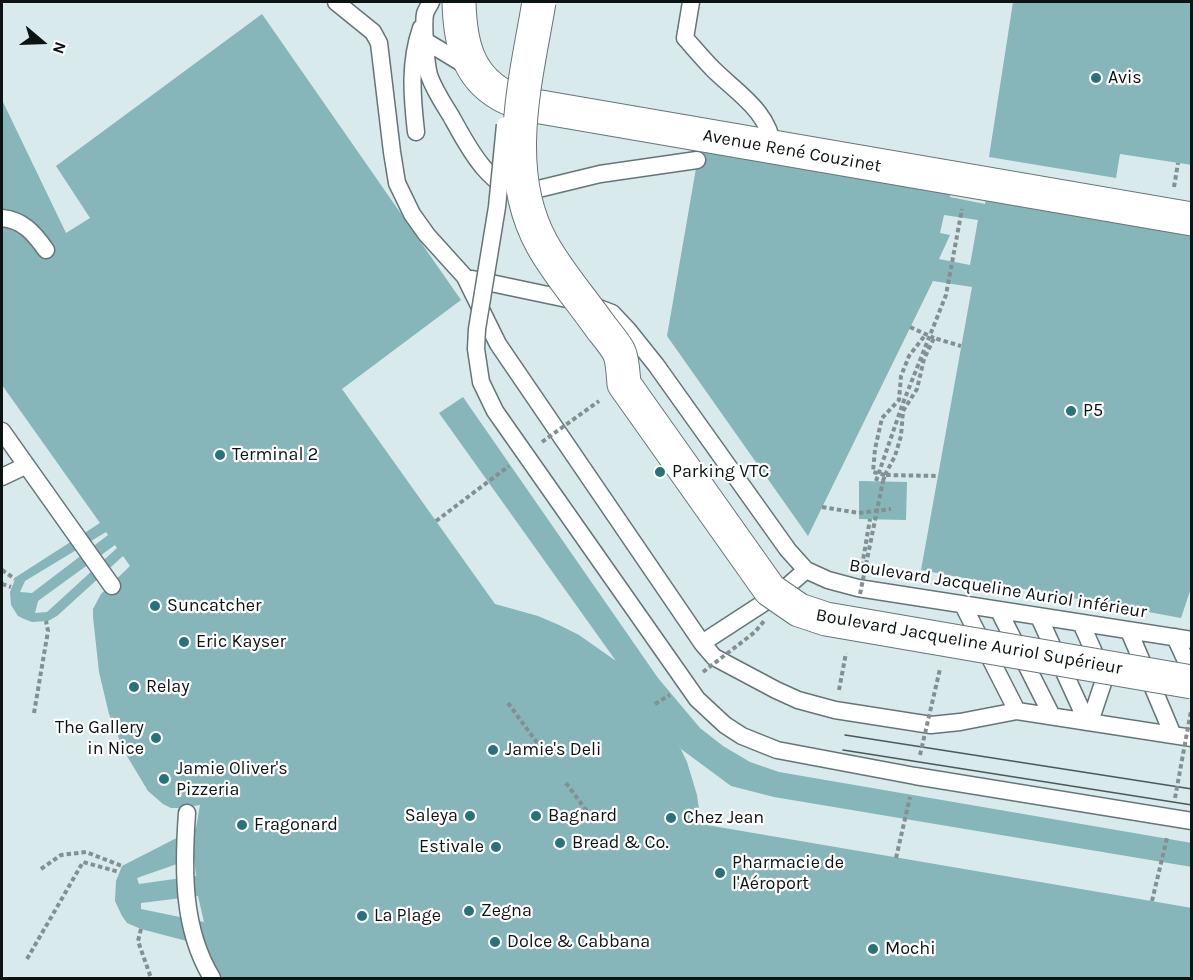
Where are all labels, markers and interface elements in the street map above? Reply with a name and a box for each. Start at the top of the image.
north arrow [12,12,72,72]
text: N [49,39,70,57]
place label: Avis [1108,67,1142,89]
marker: Avis [1089,71,1103,85]
street label: Avenue René Couzinet [701,125,883,177]
place label: P5 [1083,400,1103,422]
marker: P5 [1064,404,1078,418]
place label: Terminal 2 [232,444,318,466]
marker: Terminal 2 [213,448,227,462]
place label: Parking VTC [672,461,769,483]
marker: Parking VTC [653,465,667,479]
street label: Boulevard Jacqueline Auriol inférieur [848,555,1148,623]
place label: Suncatcher [167,595,262,617]
marker: Suncatcher [148,599,162,613]
street label: Boulevard Jacqueline Auriol Supérieur [814,604,1124,680]
place label: Eric Kayser [196,631,286,653]
marker: Eric Kayser [177,635,191,649]
place label: Relay [146,676,190,698]
marker: Relay [127,680,141,694]
place label: The Gallery in Nice [55,717,144,760]
marker: The Gallery in Nice [149,731,163,745]
place label: Jamie's Deli [505,739,601,761]
marker: Jamie's Deli [486,743,500,757]
place label: Jamie Oliver's Pizzeria [176,758,288,800]
marker: Jamie Oliver's Pizzeria [157,772,171,786]
place label: Saleya [405,805,458,827]
place label: Bagnard [548,805,617,827]
place label: Chez Jean [683,807,764,829]
marker: Saleya [463,809,477,823]
marker: Bagnard [529,809,543,823]
marker: Chez Jean [664,811,678,825]
place label: Fragonard [254,814,338,836]
marker: Fragonard [235,818,249,832]
place label: Bread & Co. [572,832,669,854]
place label: Estivale [419,836,484,858]
marker: Bread & Co. [553,836,567,850]
marker: Estivale [489,840,503,854]
place label: Pharmacie de l'Aéroport [732,852,844,894]
marker: Pharmacie de l'Aéroport [713,866,727,880]
place label: Zegna [481,900,532,922]
marker: Zegna [462,904,476,918]
place label: La Plage [374,905,441,927]
marker: La Plage [355,909,369,923]
place label: Dolce & Cabbana [507,931,650,953]
marker: Dolce & Cabbana [488,935,502,949]
place label: Mochi [885,938,936,960]
marker: Mochi [866,942,880,956]

